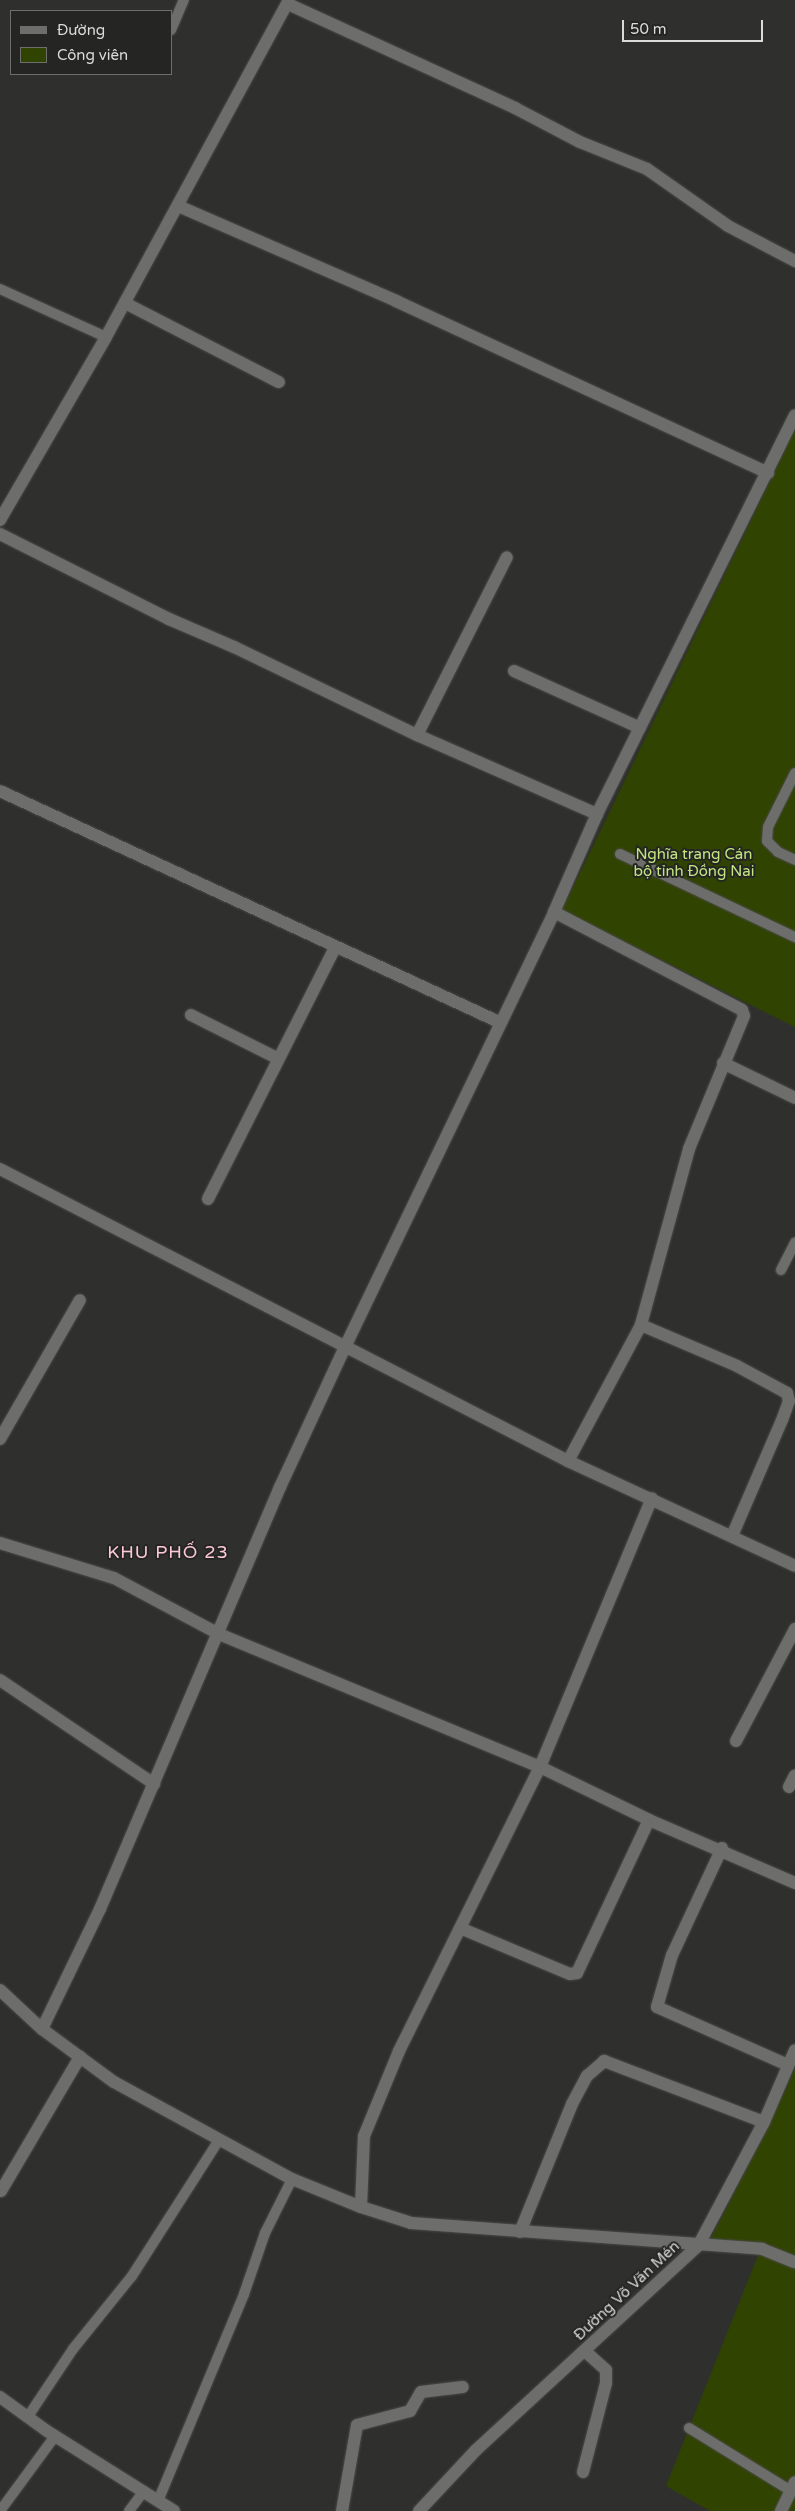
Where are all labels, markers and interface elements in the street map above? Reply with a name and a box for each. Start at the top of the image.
legend [10,10,172,75]
scale bar [625,10,766,42]
text: 50 m [630,20,667,38]
text: Đường [57,21,105,39]
text: Công viên [57,46,128,64]
park label: Nghĩa trang Cán bộ tỉnh Đồng Nai [633,845,755,880]
district label: KHU PHỐ 23 [106,1541,230,1563]
street label: Đường Võ Văn Mén [571,2237,683,2345]

